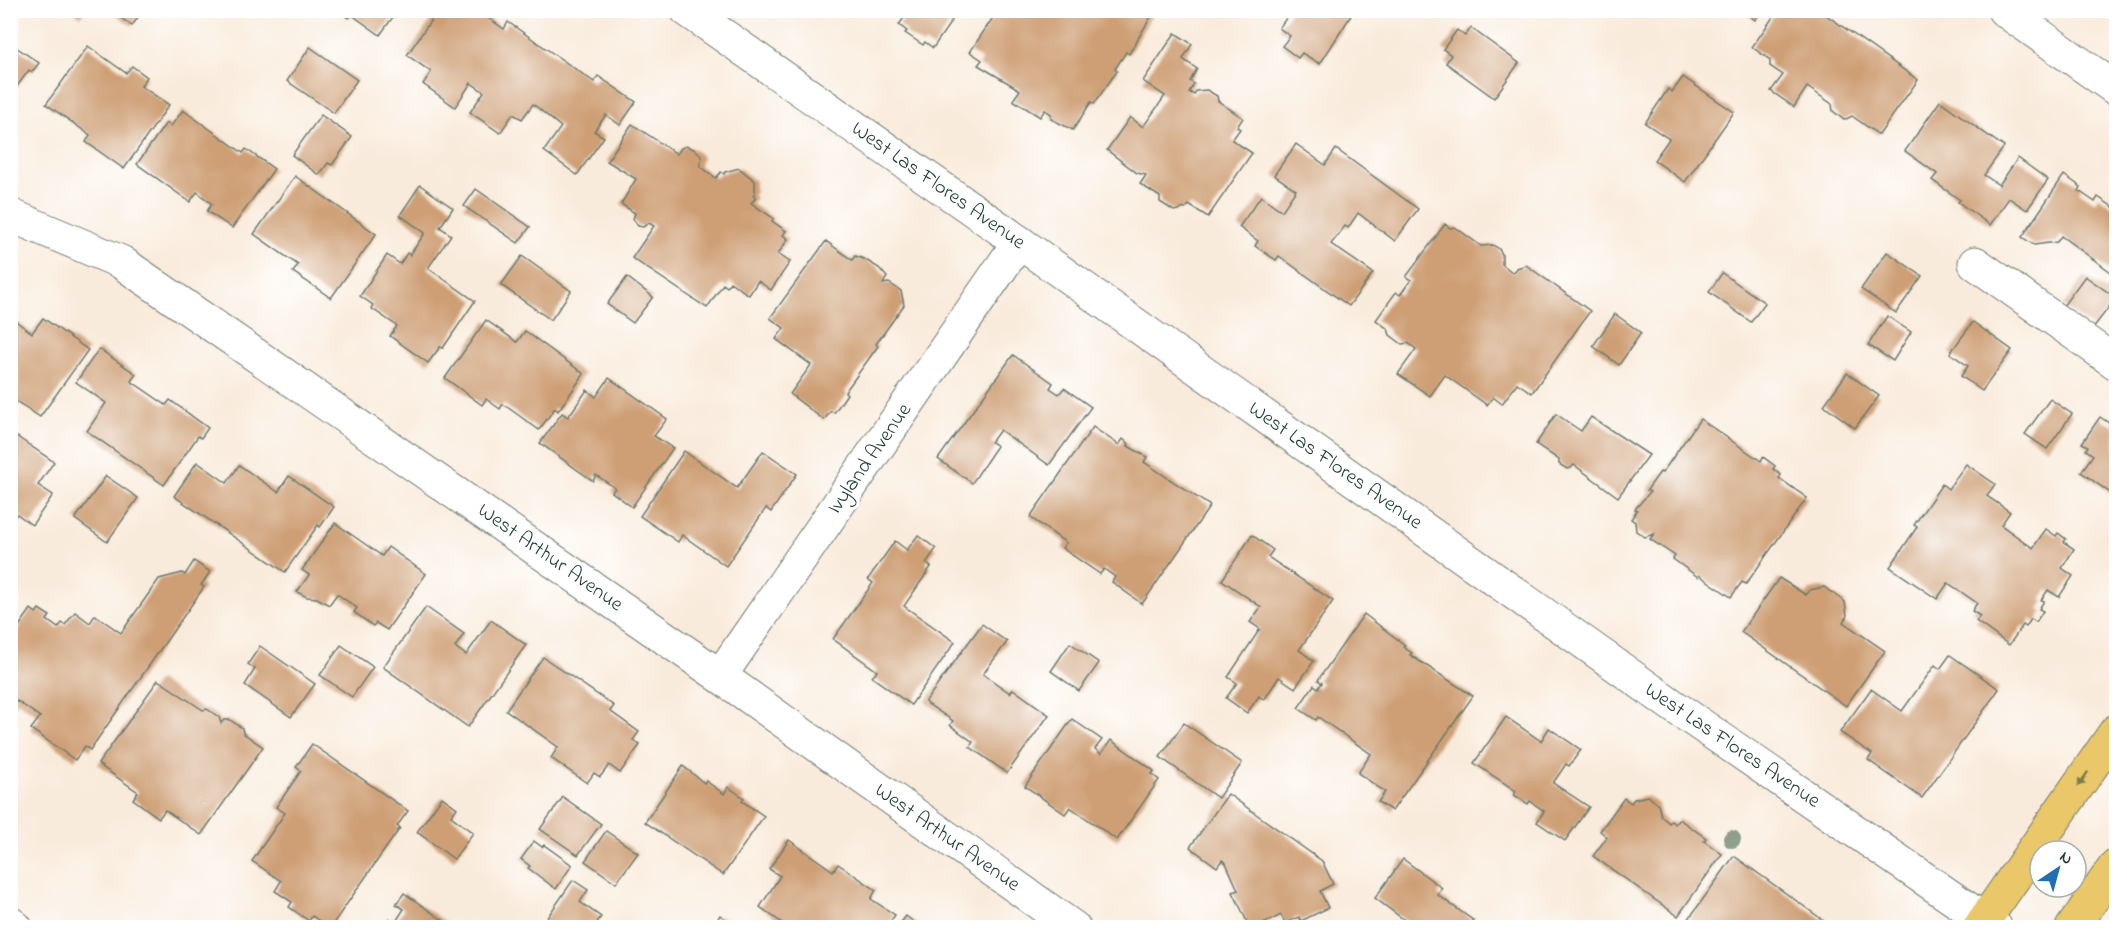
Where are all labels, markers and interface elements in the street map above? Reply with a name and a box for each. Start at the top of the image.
street label: West Las Flores Avenue [845,115,1032,258]
street label: West Las Flores Avenue [1242,395,1429,538]
street label: Ivyland Avenue [820,397,921,522]
street label: West Arthur Avenue [471,496,629,620]
street label: West Las Flores Avenue [1638,676,1826,816]
one-way arrow [2077,771,2089,787]
street label: West Arthur Avenue [868,776,1026,900]
north arrow [2028,839,2088,899]
text: N [2054,846,2077,871]

